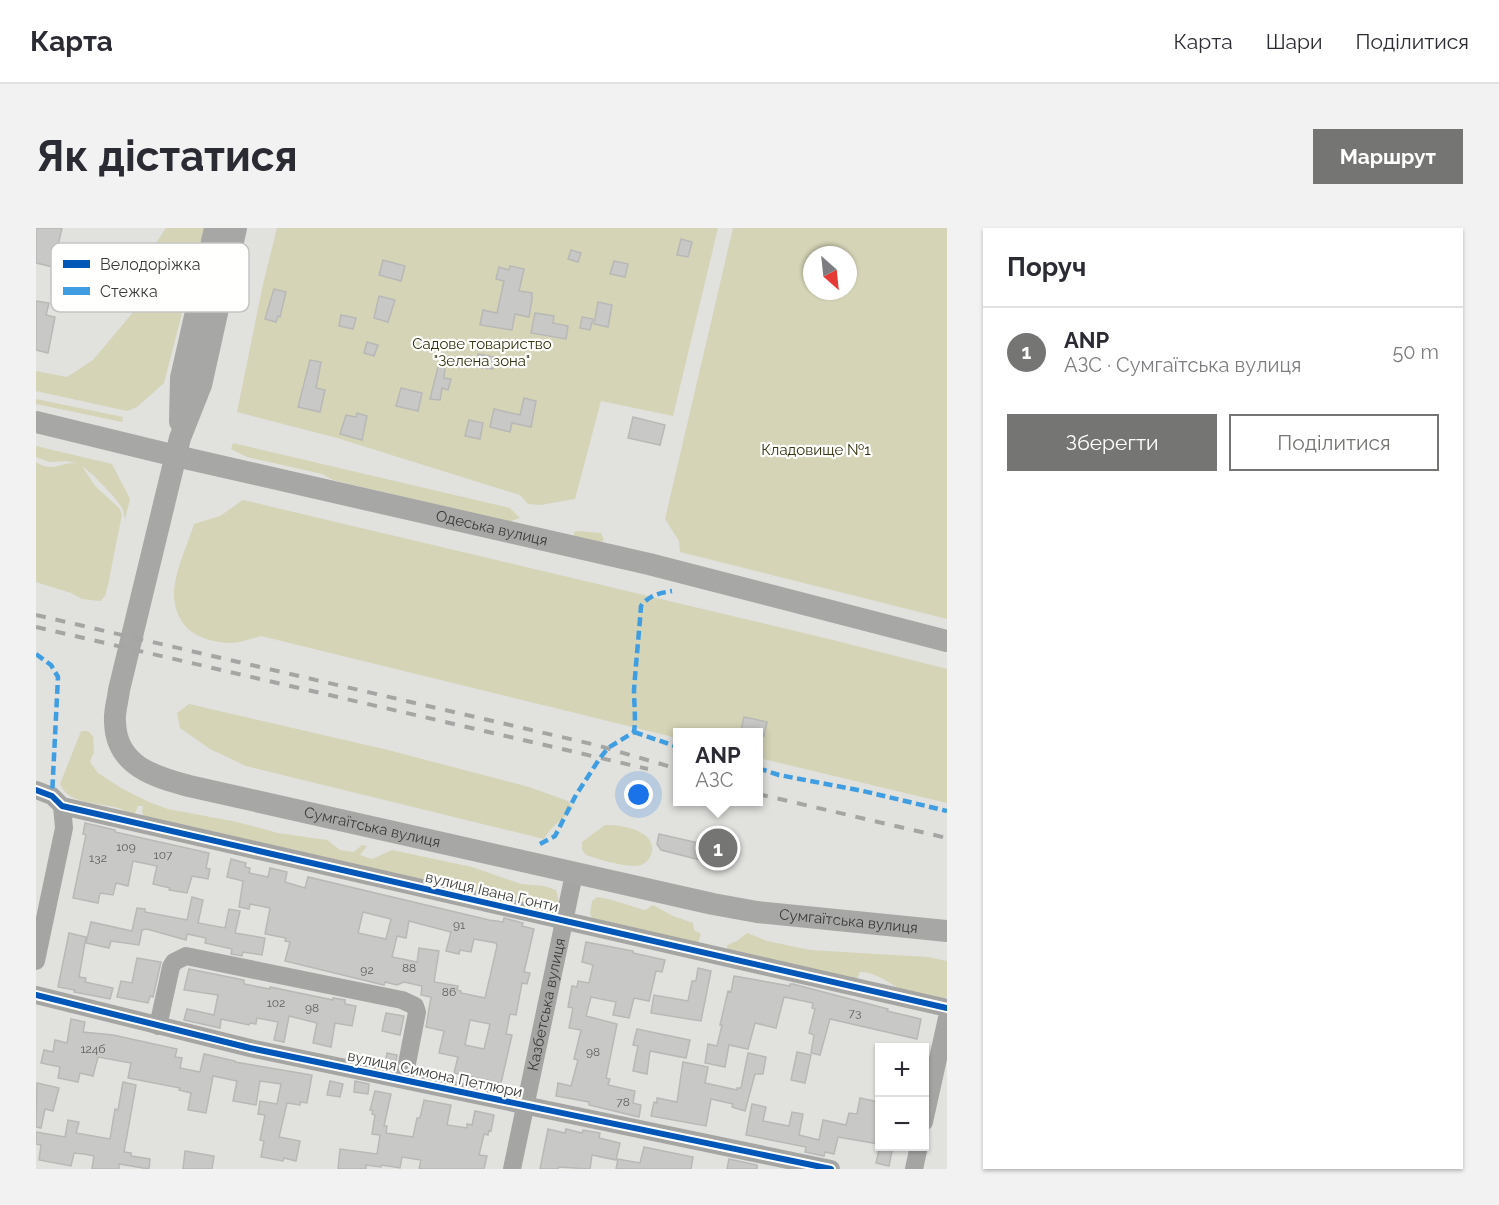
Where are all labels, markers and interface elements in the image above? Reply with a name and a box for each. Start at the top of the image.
text: Карта [30,25,113,58]
text: Карта [1174,29,1233,54]
text: Шари [1266,29,1323,54]
text: Поділитися [1356,29,1469,54]
button: Маршрут [1313,129,1463,184]
text: Як дістатися [36,132,298,181]
legend [51,243,249,312]
north arrow [803,246,857,300]
text: Поруч [1007,252,1086,282]
text: Велодоріжка [100,255,200,274]
text: Стежка [100,282,158,301]
text: ANP [1064,327,1109,353]
park label: Садове товариство "Зелена зона" [412,335,552,370]
text: 1 [1022,340,1031,364]
text: 50 m [1392,340,1439,364]
text: АЗС · Сумгаїтська вулиця [1064,353,1301,377]
button: Зберегти [1007,414,1217,471]
button: Поділитися [1229,414,1439,471]
park label: Кладовище №1 [761,441,871,459]
street label: Одеська вулиця [434,507,550,550]
popup [673,728,763,806]
text: ANP [695,742,741,768]
text: АЗС [695,768,733,792]
your location [624,780,653,809]
street label: Сумгаїтська вулиця [302,803,442,851]
pin: 1 [698,826,738,870]
house number: 109 [116,840,136,854]
house number: 107 [154,848,173,862]
house number: 132 [89,851,107,865]
street label: вулиця Івана Гонти [424,868,560,916]
street label: Сумгаїтська вулиця [778,905,919,937]
house number: 91 [453,918,465,932]
street label: Казбетська вулиця [524,937,569,1073]
house number: 88 [402,961,416,975]
house number: 92 [360,963,374,977]
house number: 86 [442,985,456,999]
house number: 102 [267,996,285,1010]
house number: 98 [305,1001,319,1015]
house number: 73 [849,1006,861,1020]
house number: 124б [80,1042,106,1056]
map controls [875,1043,929,1151]
button: + [875,1043,929,1097]
house number: 98 [586,1045,600,1059]
street label: вулиця Симона Петлюри [346,1047,524,1101]
house number: 78 [616,1095,630,1109]
button: − [875,1097,929,1151]

